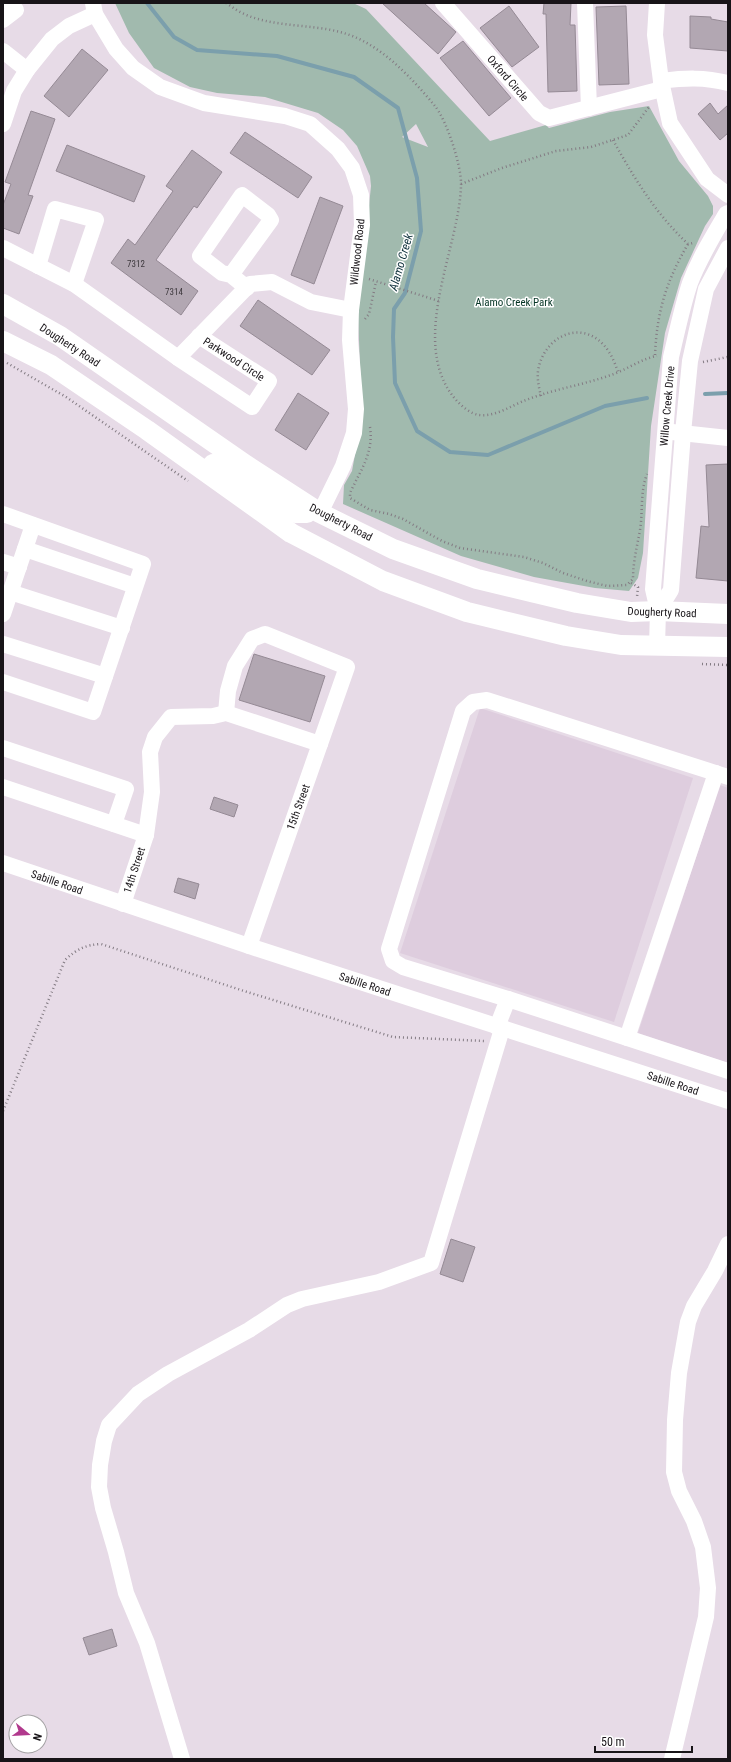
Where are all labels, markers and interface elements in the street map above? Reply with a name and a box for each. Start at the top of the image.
street label: Oxford Circle [484,53,531,104]
street label: Wildwood Road [348,218,367,286]
water label: Alamo Creek [386,231,416,293]
house number: 7312 [127,259,145,269]
house number: 7314 [165,287,183,297]
park label: Alamo Creek Park [475,296,553,309]
street label: Dougherty Road [37,321,102,370]
street label: Parkwood Circle [201,335,267,384]
street label: Willow Creek Drive [658,365,677,447]
street label: Dougherty Road [307,501,374,544]
street label: Dougherty Road [627,605,697,620]
street label: 15th Street [284,783,313,832]
street label: 14th Street [121,845,148,895]
street label: Sabille Road [29,868,84,897]
street label: Sabille Road [337,970,392,999]
street label: Sabille Road [645,1069,700,1098]
north arrow [8,1714,48,1754]
scale bar [595,1728,692,1754]
text: N [30,1732,44,1742]
text: 50 m [601,1735,625,1749]

